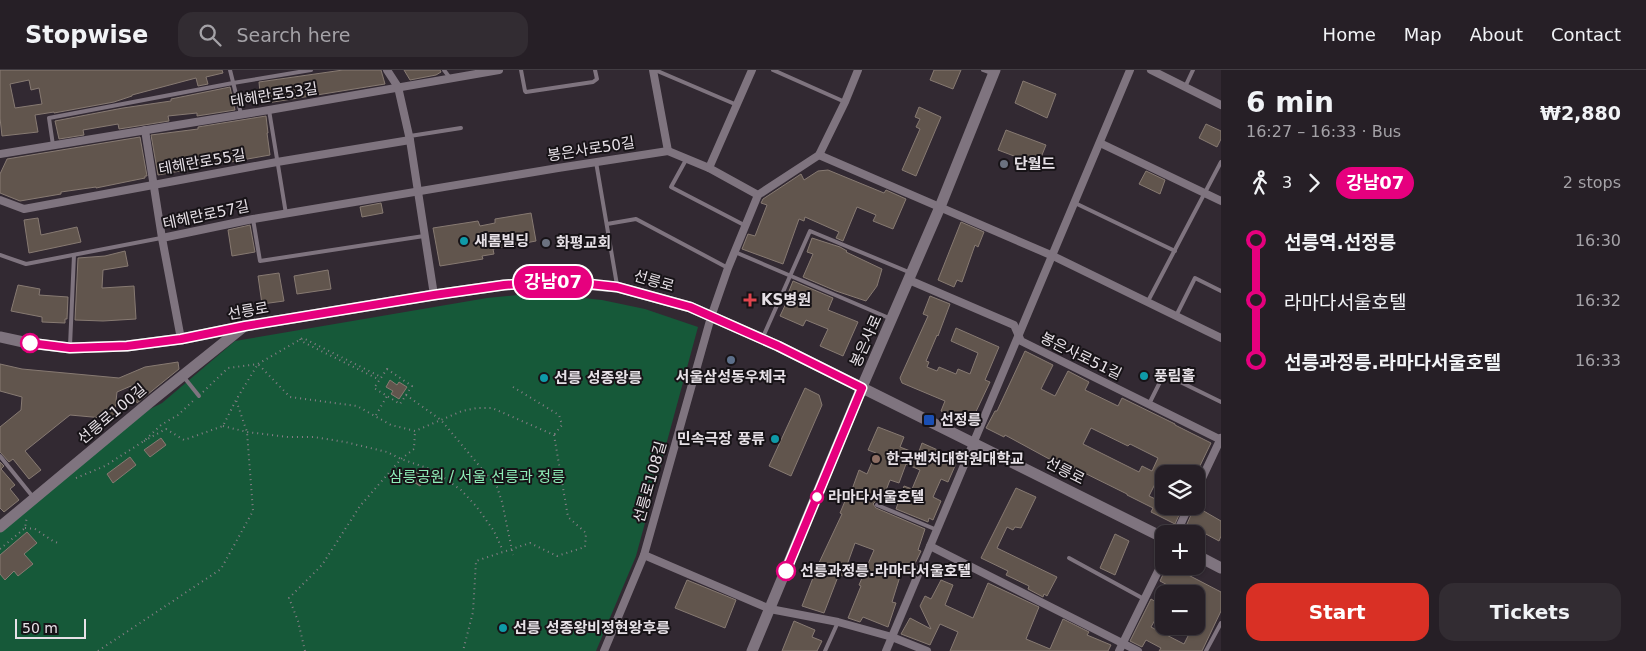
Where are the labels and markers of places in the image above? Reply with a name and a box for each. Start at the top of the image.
place label: 단월드 [1014,155,1056,173]
marker: 단월드 [998,158,1010,170]
place label: 새롬빌딩 [474,232,529,250]
place label: 화평교회 [556,234,611,252]
marker: 새롬빌딩 [458,235,470,247]
marker: 화평교회 [540,237,552,249]
place label: KS병원 [761,291,811,309]
marker: KS병원 [743,293,757,307]
unlabelled marker [20,333,40,353]
marker: 서울삼성동우체국 [725,354,737,366]
place label: 풍림홀 [1154,367,1196,385]
place label: 서울삼성동우체국 [676,368,786,386]
place label: 선릉 성종왕릉 [554,369,642,387]
marker: 풍림홀 [1138,370,1150,382]
marker: 선릉 성종왕릉 [538,372,550,384]
place label: 선정릉 [940,411,982,429]
marker: 선정릉 [922,413,936,427]
place label: 민속극장 풍류 [677,430,765,448]
marker: 민속극장 풍류 [769,433,781,445]
place label: 한국벤처대학원대학교 [886,450,1024,468]
marker: 한국벤처대학원대학교 [870,453,882,465]
place label: 라마다서울호텔 [828,488,925,506]
marker: 라마다서울호텔 [810,490,824,504]
marker: 선릉과정릉.라마다서울호텔 [776,561,796,581]
place label: 선릉과정릉.라마다서울호텔 [800,562,971,580]
place label: 선릉 성종왕비정현왕후릉 [513,619,670,637]
marker: 선릉 성종왕비정현왕후릉 [497,622,509,634]

